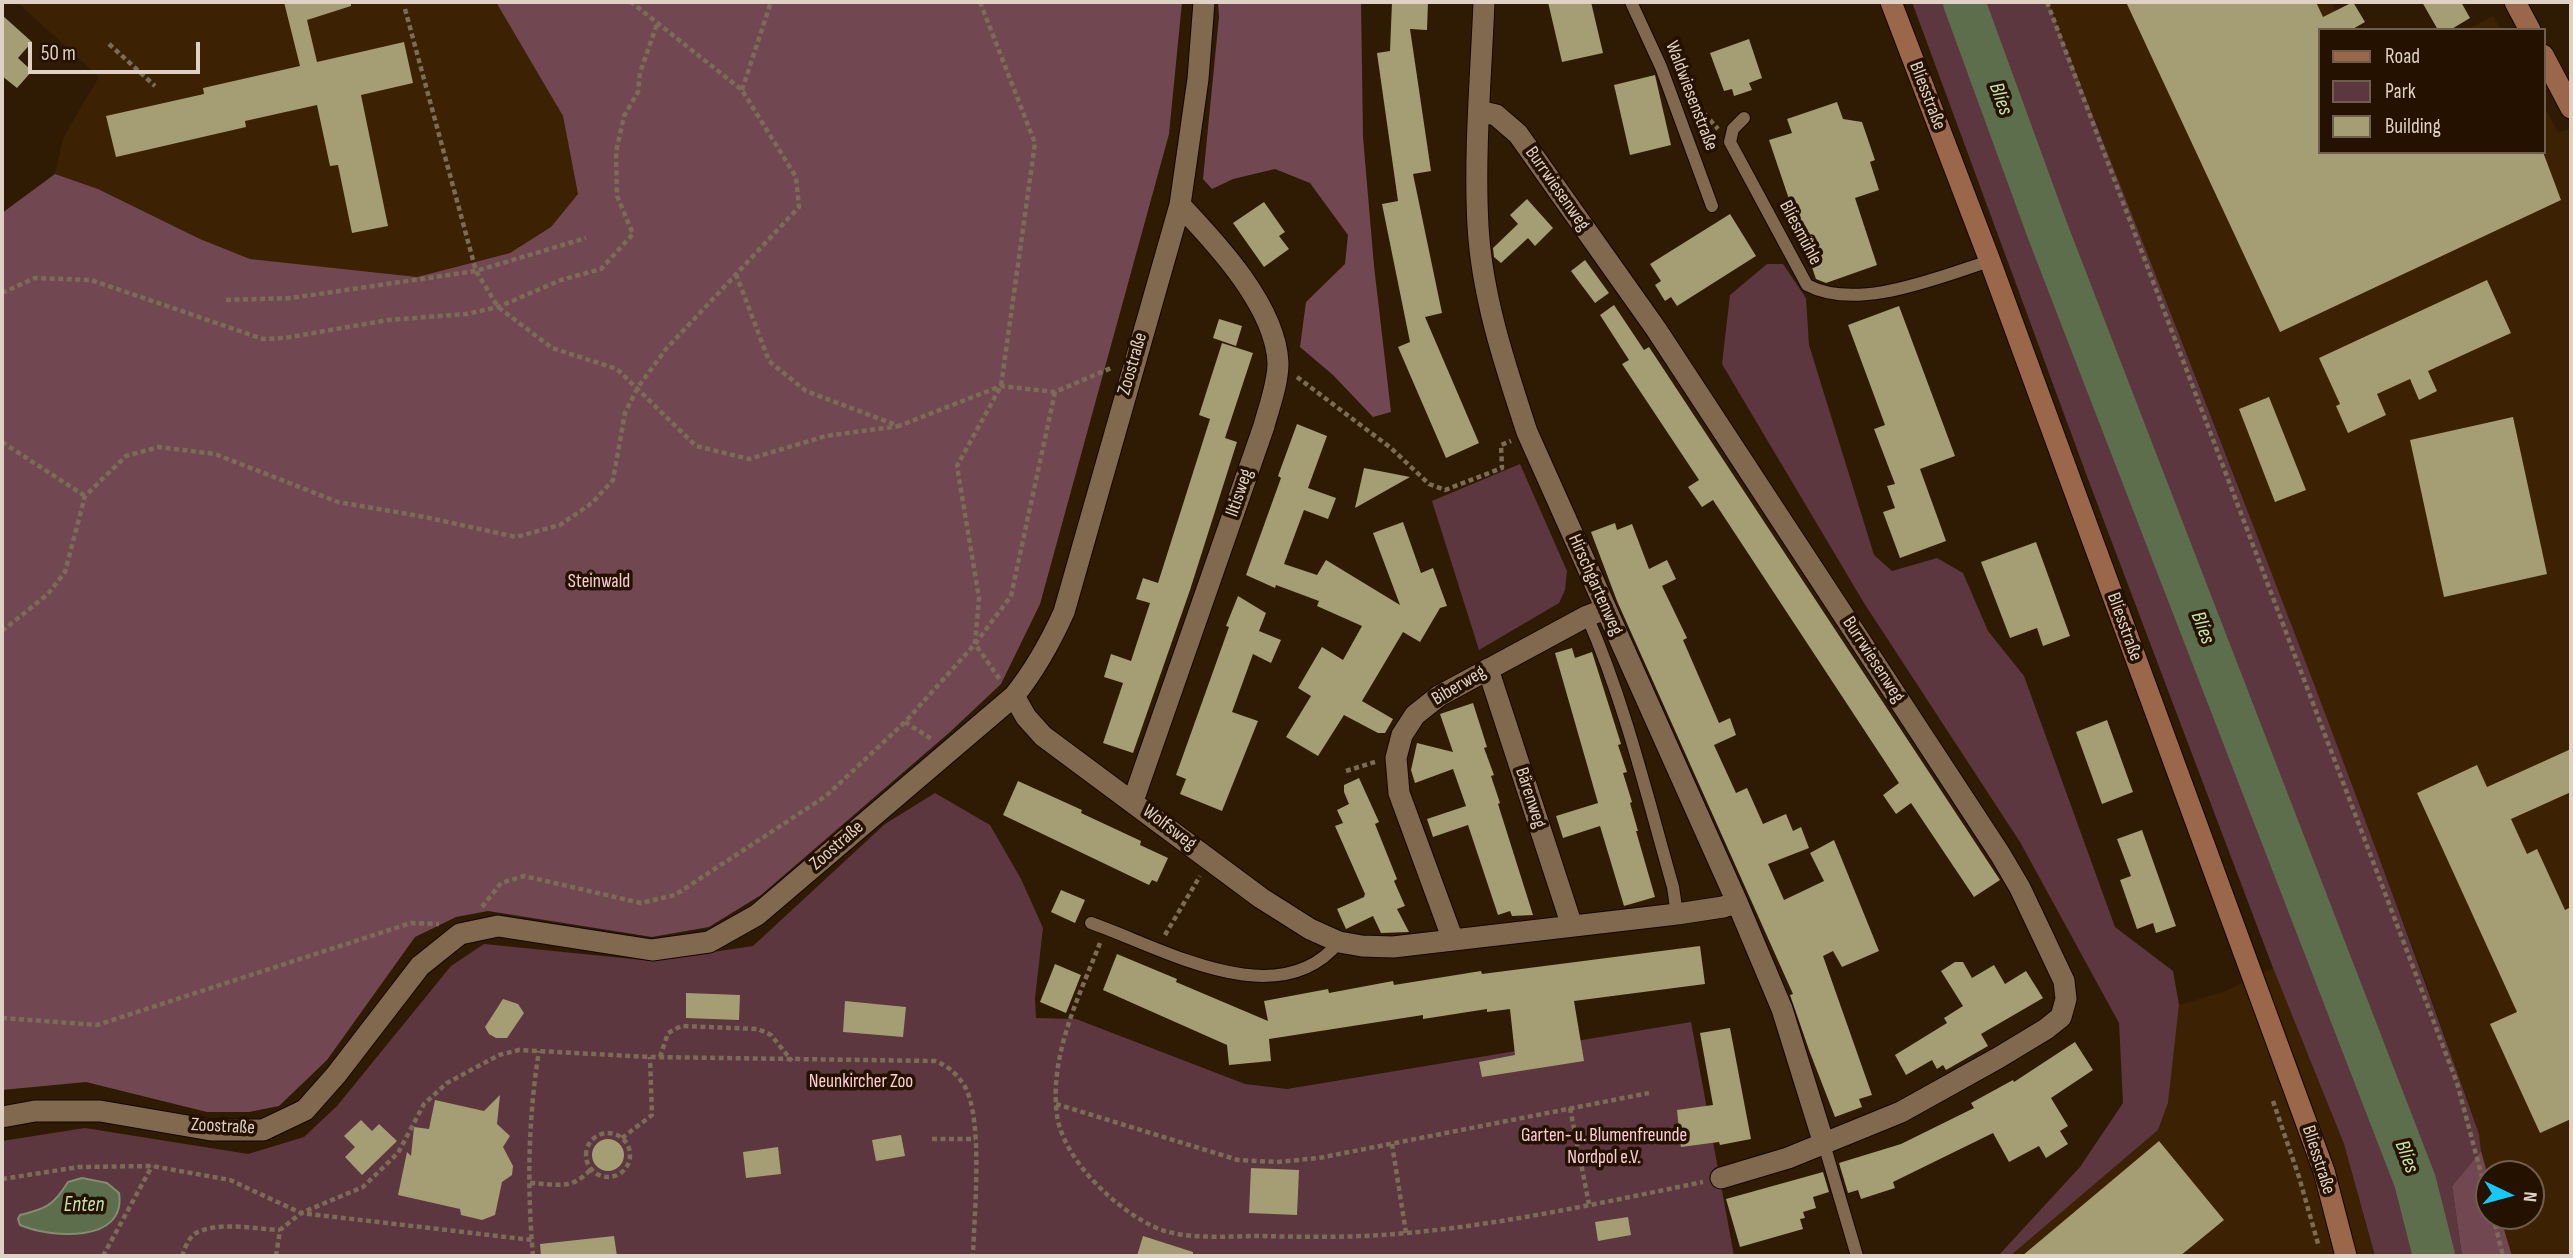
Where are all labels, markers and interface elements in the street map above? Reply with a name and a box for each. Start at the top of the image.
scale bar [32,28,203,72]
legend [2318,28,2545,154]
street label: Waldwiesenstraße [1660,38,1722,154]
text: 50 m [41,41,76,66]
text: Road [2385,44,2420,69]
street label: Bliesstraße [1904,59,1950,133]
water label: Blies [1983,79,2017,119]
text: Park [2385,79,2416,104]
text: Building [2385,114,2441,139]
street label: Burrwiesenweg [1520,142,1594,236]
street label: Bliesmühle [1774,197,1826,269]
street label: Zoostraße [1113,330,1153,398]
street label: Iltisweg [1221,466,1259,520]
street label: Hirschgartenweg [1563,531,1627,639]
park label: Steinwald [568,571,630,593]
street label: Bliesstraße [2101,590,2147,664]
water label: Blies [2184,608,2220,648]
street label: Burrwiesenweg [1837,613,1909,707]
street label: Biberweg [1428,661,1490,711]
street label: Bärenweg [1509,765,1551,831]
street label: Wolfsweg [1138,800,1200,856]
street label: Zoostraße [805,816,869,876]
park label: Neunkircher Zoo [809,1071,913,1093]
street label: Zoostraße [190,1114,256,1140]
street label: Bliesstraße [2296,1123,2340,1197]
park label: Garten- u. Blumenfreunde Nordpol e.V. [1521,1125,1687,1169]
water label: Blies [2388,1137,2424,1177]
north arrow [2475,1160,2545,1230]
text: N [2518,1191,2541,1203]
water label: Enten [64,1193,104,1219]

